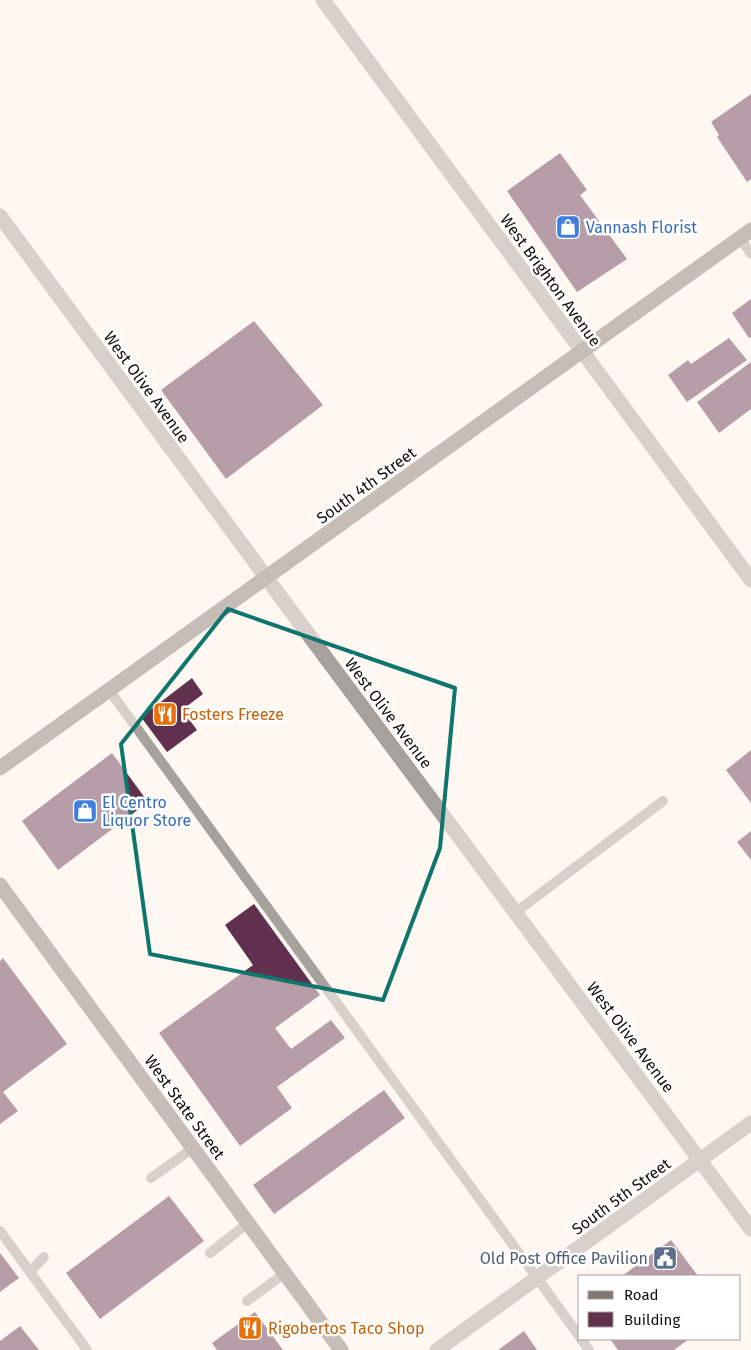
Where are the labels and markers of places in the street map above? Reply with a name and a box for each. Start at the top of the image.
shop icon: Vannash Florist [555,214,581,240]
place label: Vannash Florist [586,218,697,237]
restaurant icon: Fosters Freeze [152,701,178,727]
place label: Fosters Freeze [182,705,284,724]
place label: El Centro Liquor Store [102,793,191,830]
shop icon: El Centro Liquor Store [72,798,98,824]
public building icon: Old Post Office Pavilion [652,1245,678,1271]
place label: Old Post Office Pavilion [480,1249,648,1268]
restaurant icon: Rigobertos Taco Shop [237,1315,263,1341]
place label: Rigobertos Taco Shop [268,1319,425,1338]

